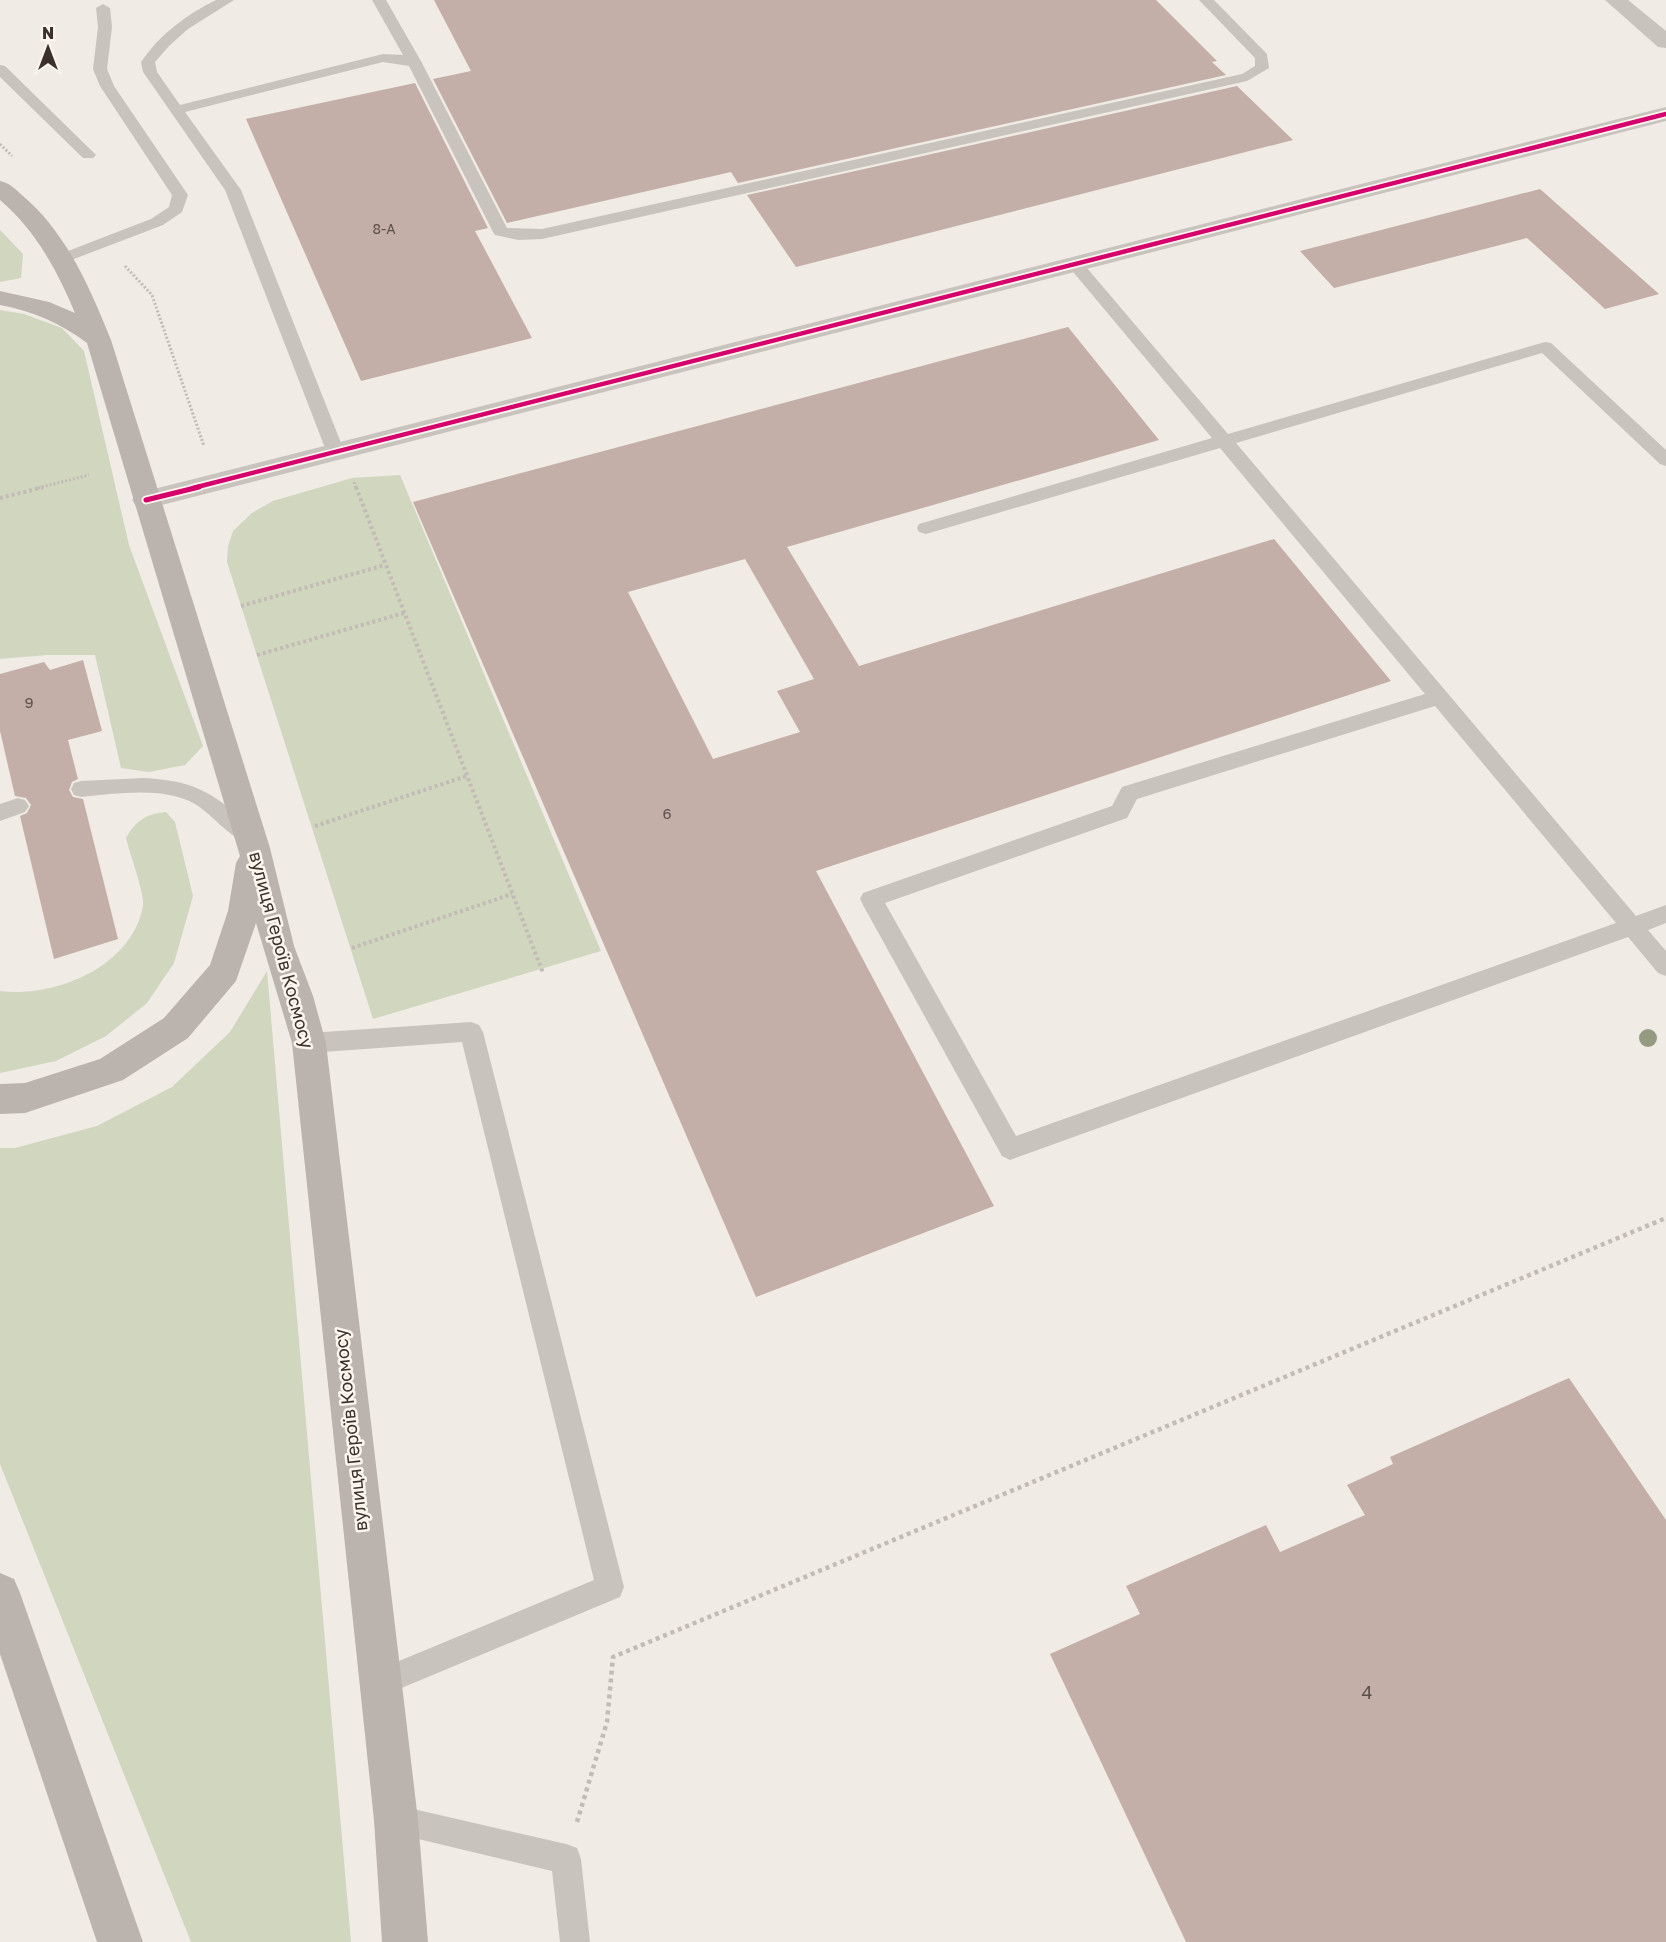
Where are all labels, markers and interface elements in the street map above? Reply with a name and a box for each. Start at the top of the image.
north arrow [18,18,78,78]
text: N [42,23,54,43]
house number: 8-А [372,220,396,237]
house number: 9 [24,693,34,711]
house number: 6 [662,804,672,822]
street label: вулиця Героїв Космосу [245,849,319,1051]
street label: вулиця Героїв Космосу [328,1328,372,1532]
house number: 4 [1362,1681,1373,1703]

